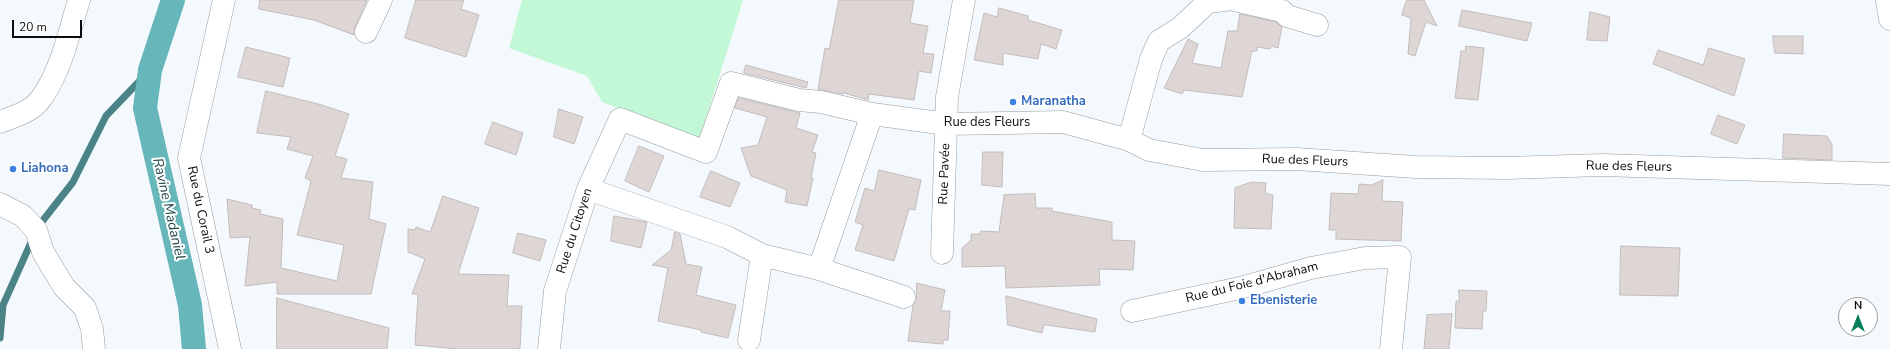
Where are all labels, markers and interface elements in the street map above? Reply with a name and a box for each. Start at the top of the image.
scale bar [14,12,84,38]
text: 20 m [19,19,47,35]
place label: Maranatha [1021,94,1086,110]
marker: Maranatha [1008,97,1018,107]
street label: Rue des Fleurs [944,115,1030,131]
street label: Rue Pavée [936,143,954,205]
street label: Rue des Fleurs [1262,152,1348,170]
water label: Ravine Madaniel [148,156,188,262]
street label: Rue des Fleurs [1586,158,1672,176]
place label: Liahona [21,161,69,177]
marker: Liahona [8,164,18,174]
street label: Rue du Corail 3 [183,165,217,255]
street label: Rue du Citoyen [554,186,596,276]
street label: Rue du Foie d'Abraham [1184,259,1320,307]
place label: Ebenisterie [1250,293,1317,309]
marker: Ebenisterie [1237,296,1247,306]
north arrow [1838,297,1878,337]
text: N [1854,298,1862,313]

